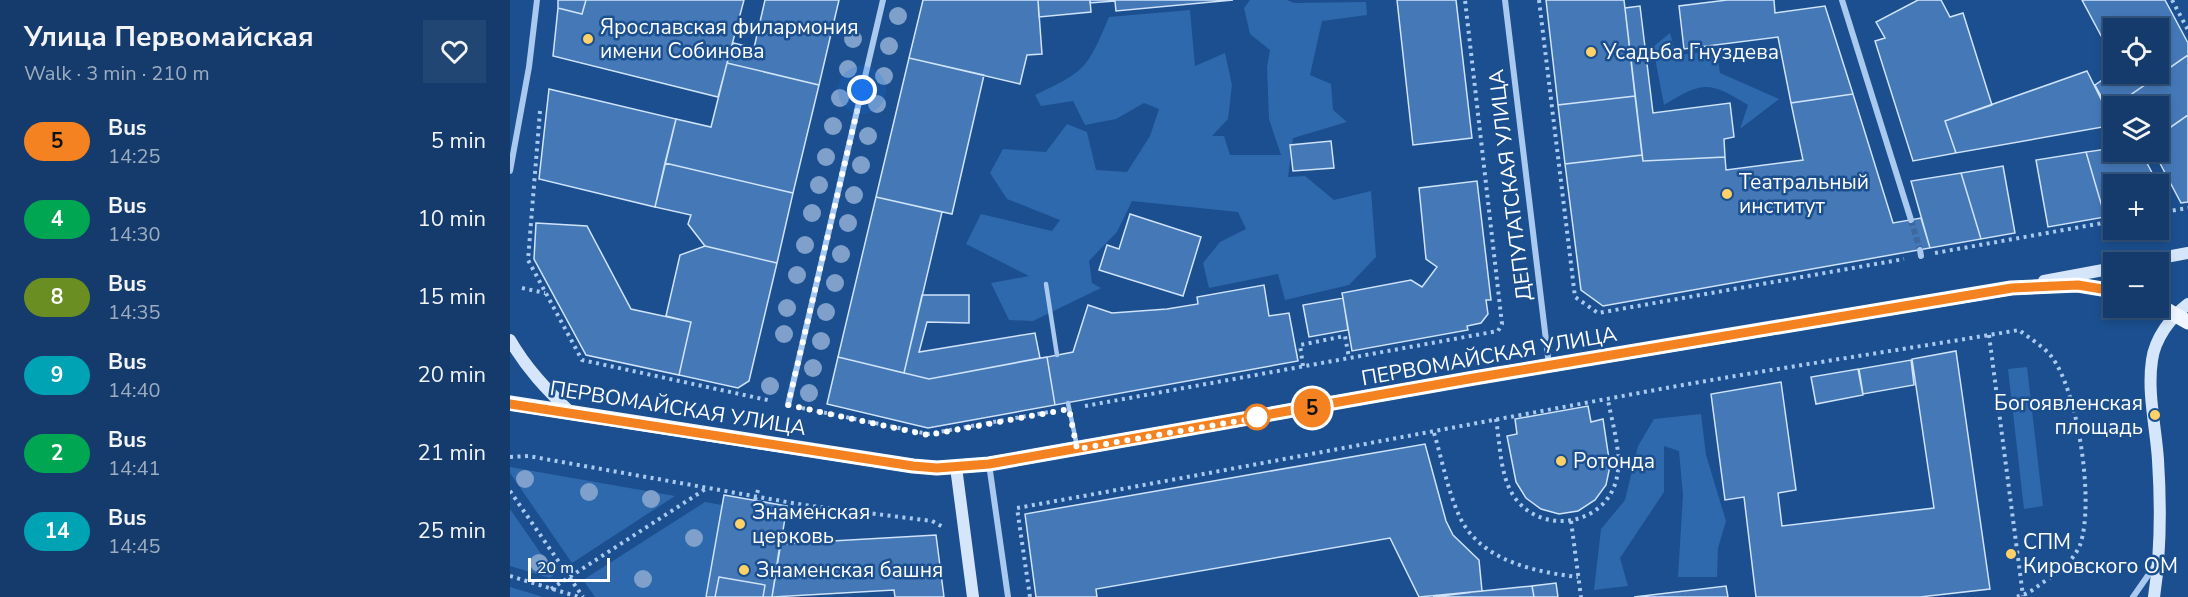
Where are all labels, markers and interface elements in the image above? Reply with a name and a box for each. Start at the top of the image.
place label: Ярославская филармония имени Собинова [600,13,859,65]
text: Улица Первомайская [24,18,314,56]
map controls [2103,18,2169,318]
button: locate [2103,18,2169,84]
button: heart [423,20,486,83]
marker: Ярославская филармония имени Собинова [581,32,595,46]
place label: Усадьба Гнуздева [1602,38,1779,66]
marker: Усадьба Гнуздева [1584,45,1598,59]
text: Walk · 3 min · 210 m [24,60,210,87]
street label: ДЕПУТАТСКАЯ УЛИЦА [1482,68,1538,302]
your location [847,75,877,105]
button: layers [2103,96,2169,162]
text: Bus [108,113,147,143]
text: 5 min [431,126,486,156]
text: 5 [51,127,63,155]
text: 14:25 [108,143,161,170]
place label: Театральный институт [1739,168,1869,220]
button: + [2103,174,2169,240]
marker: Театральный институт [1720,187,1734,201]
text: Bus [108,191,147,221]
text: 10 min [418,204,486,234]
text: 4 [51,205,63,233]
text: 14:30 [108,221,161,248]
button: − [2103,252,2169,318]
text: Bus [108,269,147,299]
text: 15 min [418,282,486,312]
text: 8 [51,283,63,311]
text: 14:35 [108,299,161,326]
street label: ПЕРВОМАЙСКАЯ УЛИЦА [1359,320,1619,392]
text: Bus [108,347,147,377]
text: 20 min [418,360,486,390]
text: 9 [51,361,63,389]
street label: ПЕРВОМАЙСКАЯ УЛИЦА [548,374,808,442]
text: 14:40 [108,377,161,404]
line badge: 5 [1292,388,1332,428]
place label: Богоявленская площадь [1994,389,2143,441]
text: 5 [1306,394,1318,422]
unlabelled marker [1244,404,1270,430]
marker: Богоявленская площадь [2148,408,2162,422]
text: Bus [108,425,147,455]
text: 21 min [418,438,486,468]
text: 2 [51,439,63,467]
place label: Ротонда [1573,447,1655,475]
marker: Ротонда [1554,454,1568,468]
text: 14:41 [108,455,161,482]
place label: Знаменская церковь [752,498,870,550]
text: Bus [108,503,147,533]
text: 25 min [418,516,486,546]
text: 14 [44,517,70,545]
marker: Знаменская церковь [733,517,747,531]
place label: СПМ Кировского ОМ [2023,528,2178,580]
text: 14:45 [108,533,161,560]
marker: СПМ Кировского ОМ [2004,547,2018,561]
scale bar [528,555,610,582]
place label: Знаменская башня [756,556,943,584]
text: 20 m [537,557,574,579]
marker: Знаменская башня [737,563,751,577]

